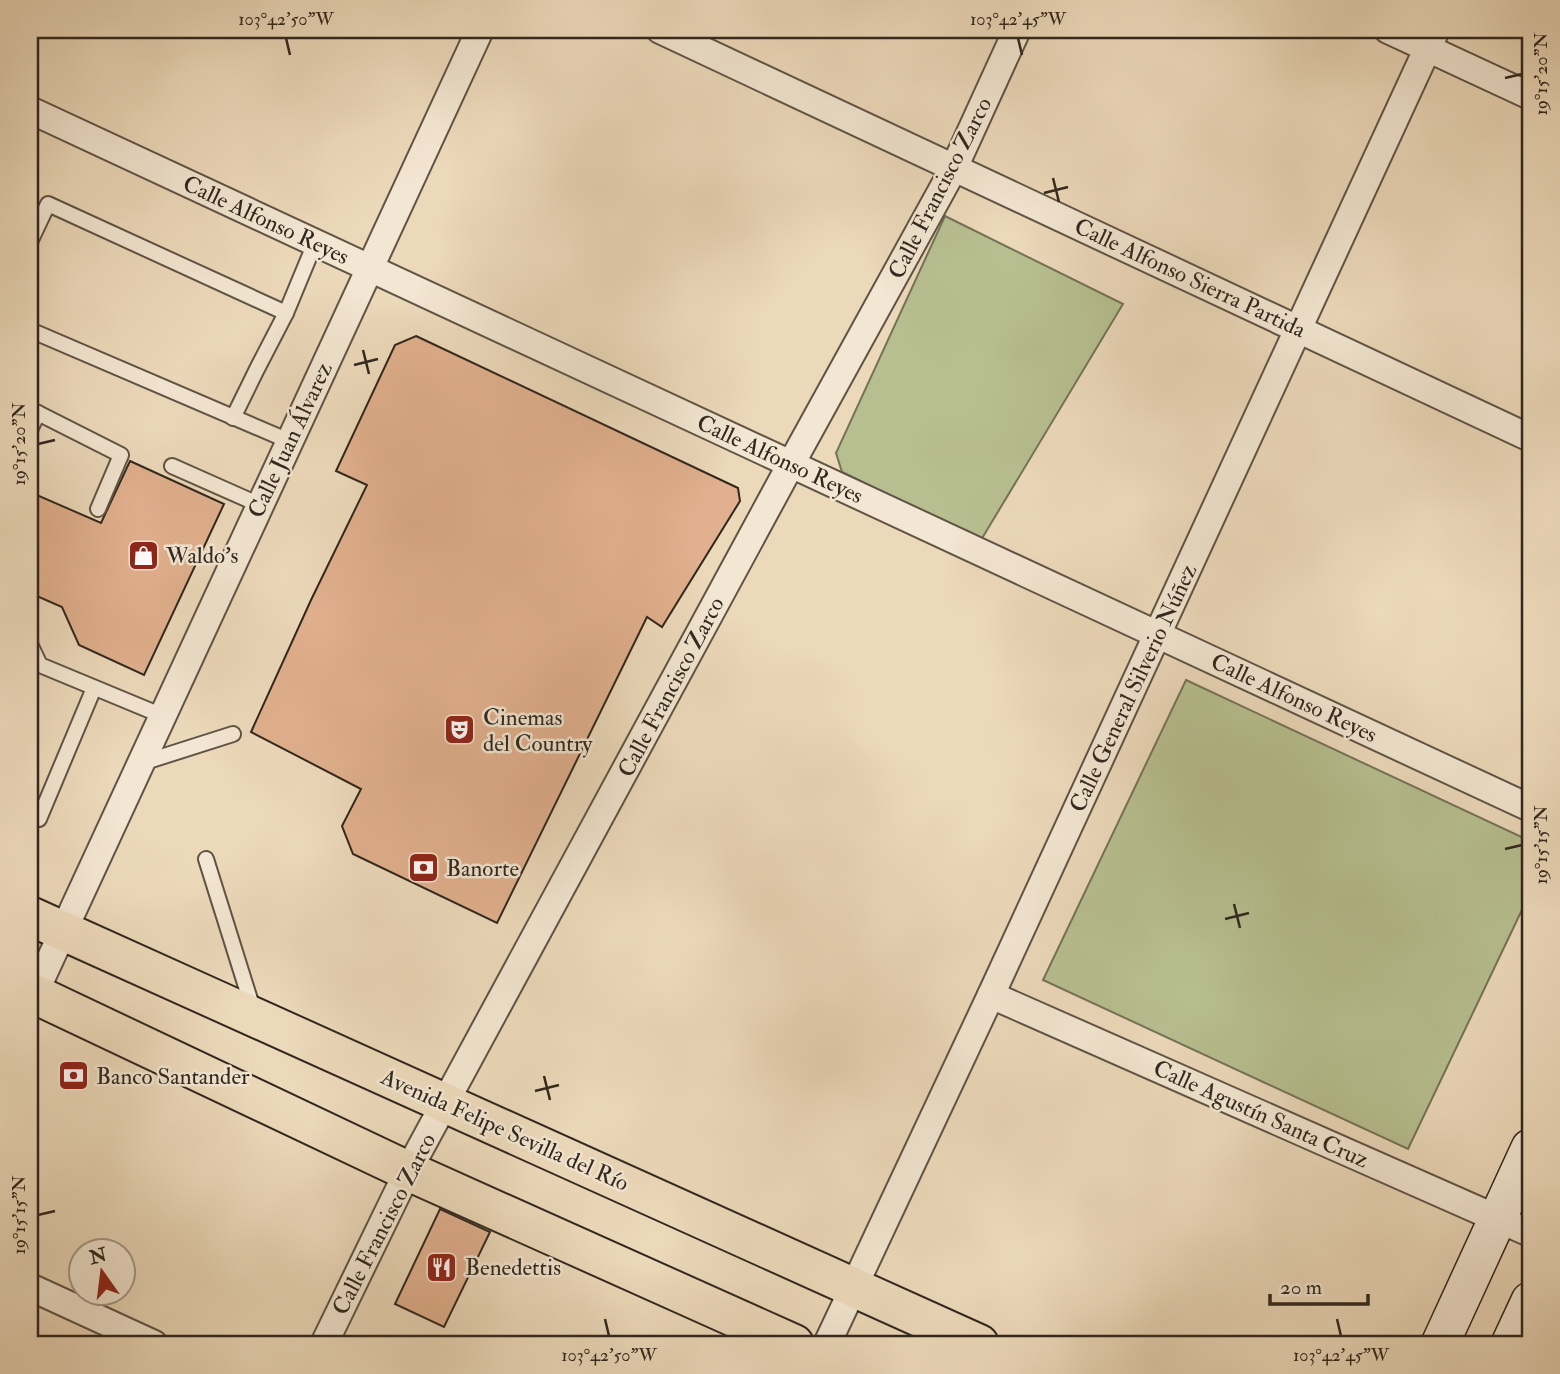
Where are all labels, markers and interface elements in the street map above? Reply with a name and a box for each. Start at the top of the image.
text: 103°42'50"W [238,8,334,31]
text: 103°42'45"W [970,8,1067,31]
text: 19°15'20"N [1530,32,1553,116]
street label: Calle Francisco Zarco [882,92,998,284]
street label: Calle Alfonso Reyes [178,169,354,271]
street label: Calle Alfonso Sierra Partida [1070,212,1311,345]
street label: Calle Juan Álvarez [241,358,339,522]
text: 19°15'20"N [8,402,31,486]
street label: Calle Alfonso Reyes [692,408,868,510]
shop icon: Waldo's [126,538,160,572]
place label: Waldo's [165,541,239,570]
street label: Calle General Silverio Núñez [1063,559,1203,817]
street label: Calle Francisco Zarco [611,592,731,782]
street label: Calle Alfonso Reyes [1206,647,1382,749]
place label: Cinemas del Country [483,703,593,758]
theatre icon: Cinemas del Country [443,713,477,747]
text: 19°15'15"N [1530,805,1553,885]
bank icon: Banorte [406,851,440,885]
place label: Banorte [446,854,519,883]
street label: Calle Agustín Santa Cruz [1149,1053,1373,1175]
bank icon: Banco Santander [56,1059,90,1093]
place label: Banco Santander [96,1062,250,1091]
street label: Avenida Felipe Sevilla del Río [375,1062,633,1199]
street label: Calle Francisco Zarco [326,1128,442,1320]
text: 19°15'15"N [8,1175,31,1255]
north arrow [66,1238,136,1308]
text: N [86,1243,110,1270]
restaurant icon: Benedettis [425,1250,459,1284]
place label: Benedettis [465,1253,561,1282]
scale bar [1270,1262,1368,1306]
text: 20 m [1280,1274,1322,1301]
text: 103°42'50"W [561,1344,657,1367]
text: 103°42'45"W [1293,1344,1390,1367]

